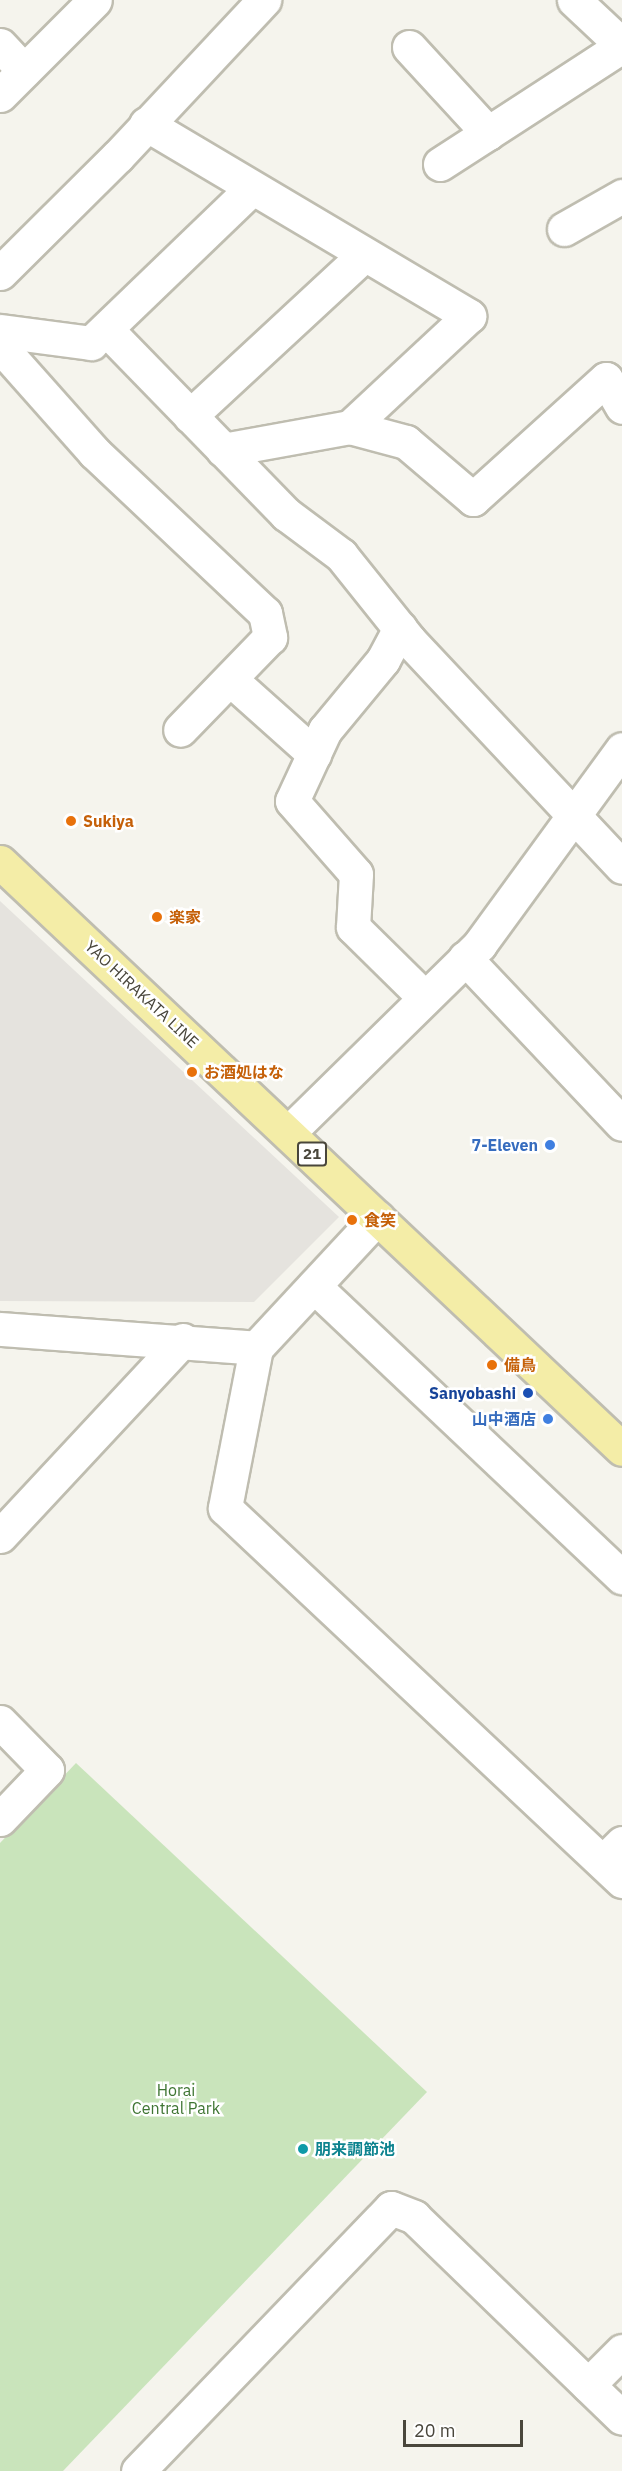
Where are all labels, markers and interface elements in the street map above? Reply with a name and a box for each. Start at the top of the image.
place label: Sukiya [83,811,134,831]
marker: Sukiya [64,814,78,828]
place label: 楽家 [169,907,201,927]
marker: 楽家 [150,910,164,924]
street label: YAO HIRAKATA LINE [81,936,203,1052]
place label: お酒処はな [204,1062,284,1082]
marker: お酒処はな [185,1065,199,1079]
place label: 7-Eleven [472,1135,538,1155]
marker: 7-Eleven [543,1138,557,1152]
road number: 21 [297,1142,327,1166]
place label: 食笑 [364,1210,396,1230]
marker: 食笑 [345,1213,359,1227]
place label: 備鳥 [504,1355,536,1375]
marker: 備鳥 [485,1358,499,1372]
place label: Sanyobashi [429,1383,516,1403]
marker: Sanyobashi [521,1386,535,1400]
place label: 山中酒店 [472,1409,536,1429]
marker: 山中酒店 [541,1412,555,1426]
park label: Horai Central Park [132,2080,220,2118]
place label: 朋来調節池 [315,2139,395,2159]
marker: 朋来調節池 [296,2142,310,2156]
scale bar [406,2408,526,2446]
text: 20 m [414,2419,456,2442]

